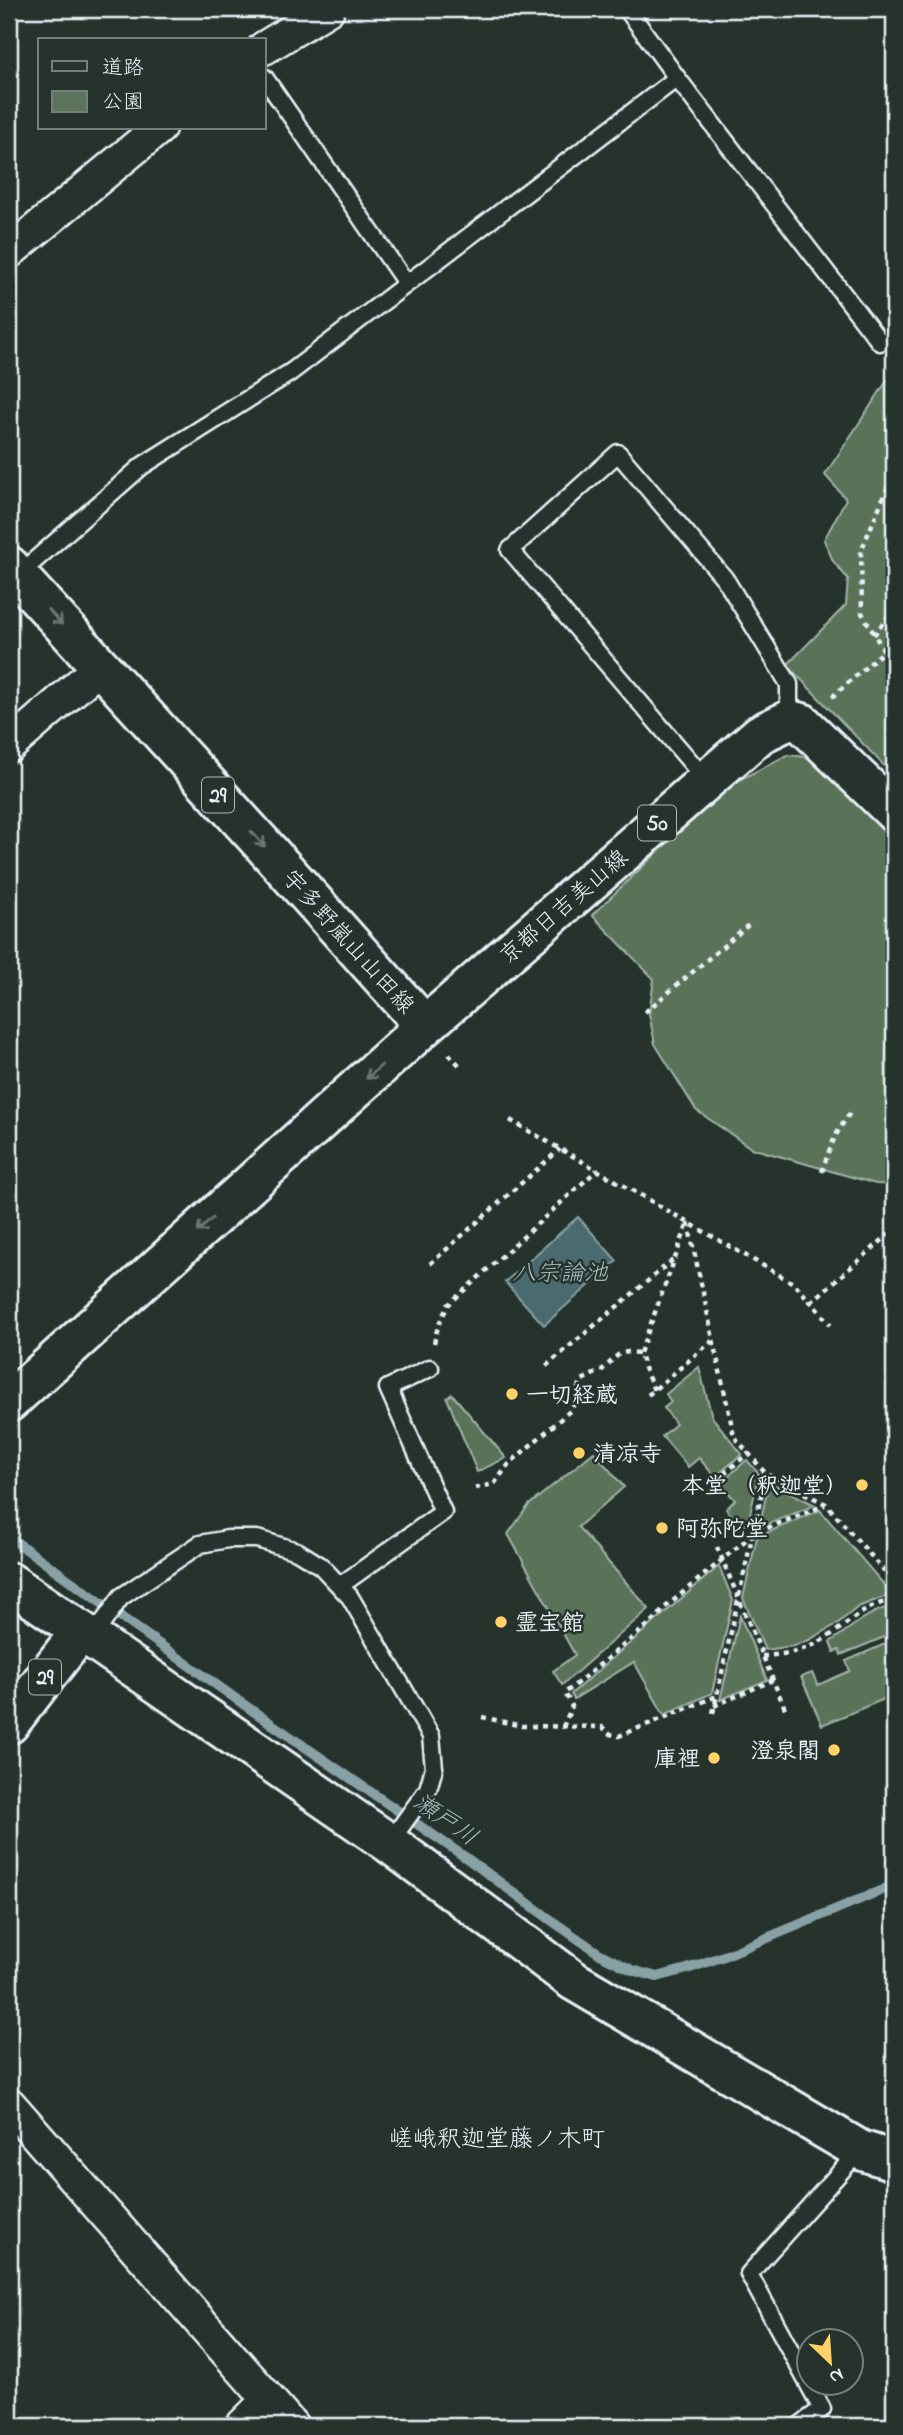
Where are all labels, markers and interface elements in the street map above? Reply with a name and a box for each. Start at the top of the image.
legend [38,38,266,130]
text: 道路 [102,54,144,84]
text: 公園 [102,88,144,118]
one-way arrow [46,608,63,625]
road number: 29 [202,778,234,812]
road number: 50 [638,806,676,840]
one-way arrow [250,830,266,848]
street label: 京都日吉美山線 [493,843,636,973]
street label: 宇多野嵐山山田線 [273,863,421,1022]
one-way arrow [365,1064,383,1080]
one-way arrow [197,1216,214,1233]
water label: 八宗論池 [512,1257,609,1292]
place label: 一切経蔵 [526,1380,618,1413]
marker: 一切経蔵 [504,1386,520,1402]
place label: 清凉寺 [593,1439,662,1472]
marker: 清凉寺 [571,1445,587,1461]
place label: 本堂 （釈迦堂） [681,1471,848,1504]
marker: 本堂 （釈迦堂） [854,1477,870,1493]
place label: 阿弥陀堂 [676,1514,768,1547]
marker: 阿弥陀堂 [654,1520,670,1536]
place label: 霊宝館 [515,1608,584,1641]
marker: 霊宝館 [493,1614,509,1630]
road number: 29 [29,1660,61,1694]
place label: 澄泉閣 [751,1736,820,1769]
marker: 澄泉閣 [826,1742,842,1758]
place label: 庫裡 [654,1744,700,1777]
marker: 庫裡 [706,1750,722,1766]
water label: 瀬戸川 [405,1786,484,1856]
district label: 嵯峨釈迦堂藤ノ木町 [389,2123,605,2158]
north arrow [794,2326,864,2396]
text: N [824,2360,848,2390]

